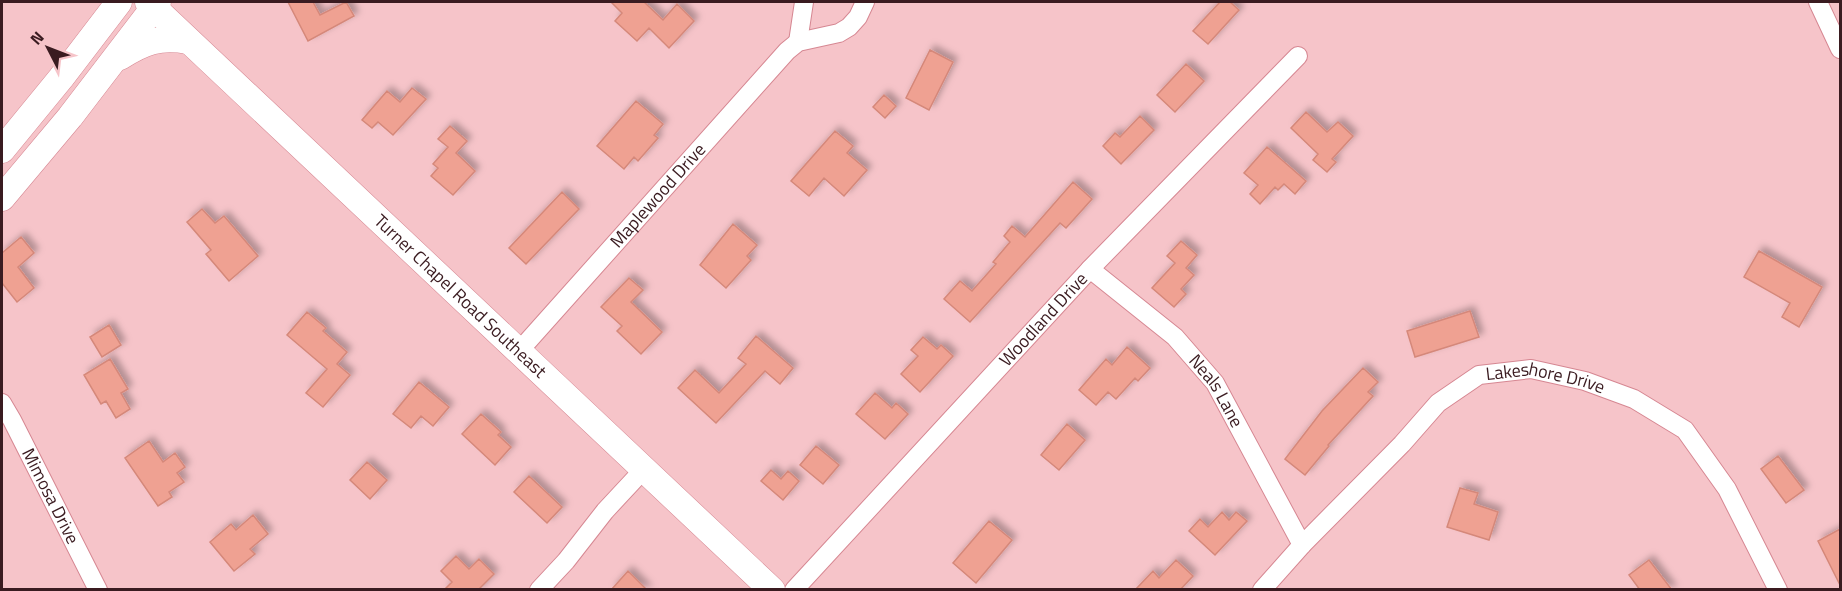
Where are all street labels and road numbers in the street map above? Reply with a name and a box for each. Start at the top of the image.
street label: Maplewood Drive [603,137,712,254]
street label: Turner Chapel Road Southeast [368,208,553,385]
street label: Woodland Drive [993,266,1094,372]
street label: Neals Lane [1183,348,1250,432]
street label: Lakeshore Drive [1484,355,1609,400]
street label: Mimosa Drive [15,443,87,549]

